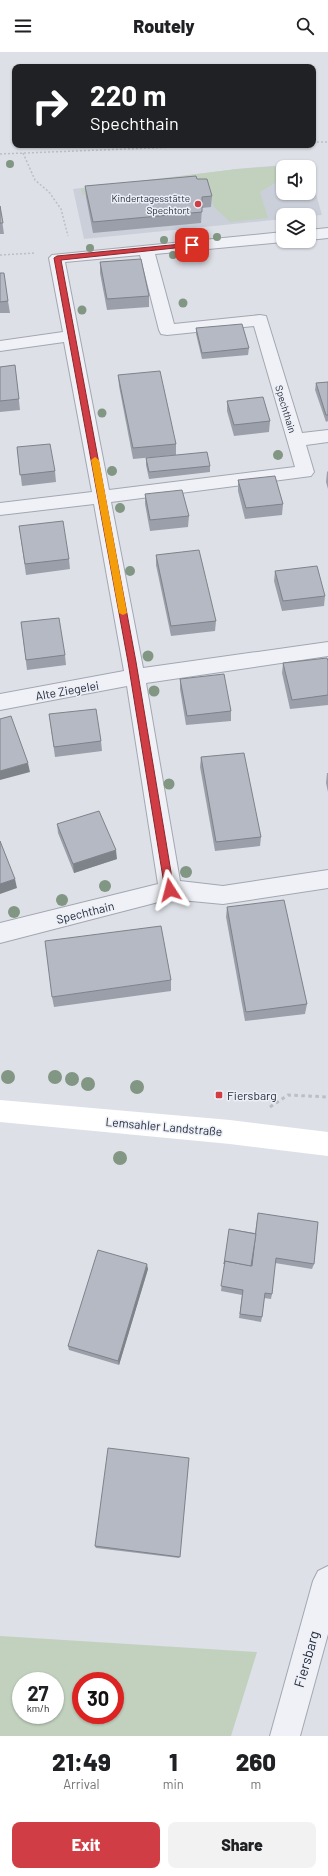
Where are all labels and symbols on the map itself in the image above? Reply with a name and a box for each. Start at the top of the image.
place label: Kindertagesstätte Spechtort [111,192,190,216]
marker: Kindertagesstätte Spechtort [193,199,203,209]
pin [175,228,209,262]
street label: Spechthain [273,384,299,434]
street label: Alte Ziegelei [34,678,100,702]
position arrow [149,869,191,911]
street label: Spechthain [55,898,115,926]
place label: Fiersbarg [227,1088,277,1102]
marker: Fiersbarg [214,1090,224,1100]
street label: Lemsahler Landstraße [105,1114,223,1138]
street label: Fiersbarg [290,1629,322,1689]
speed limit sign: 30 [72,1672,124,1724]

